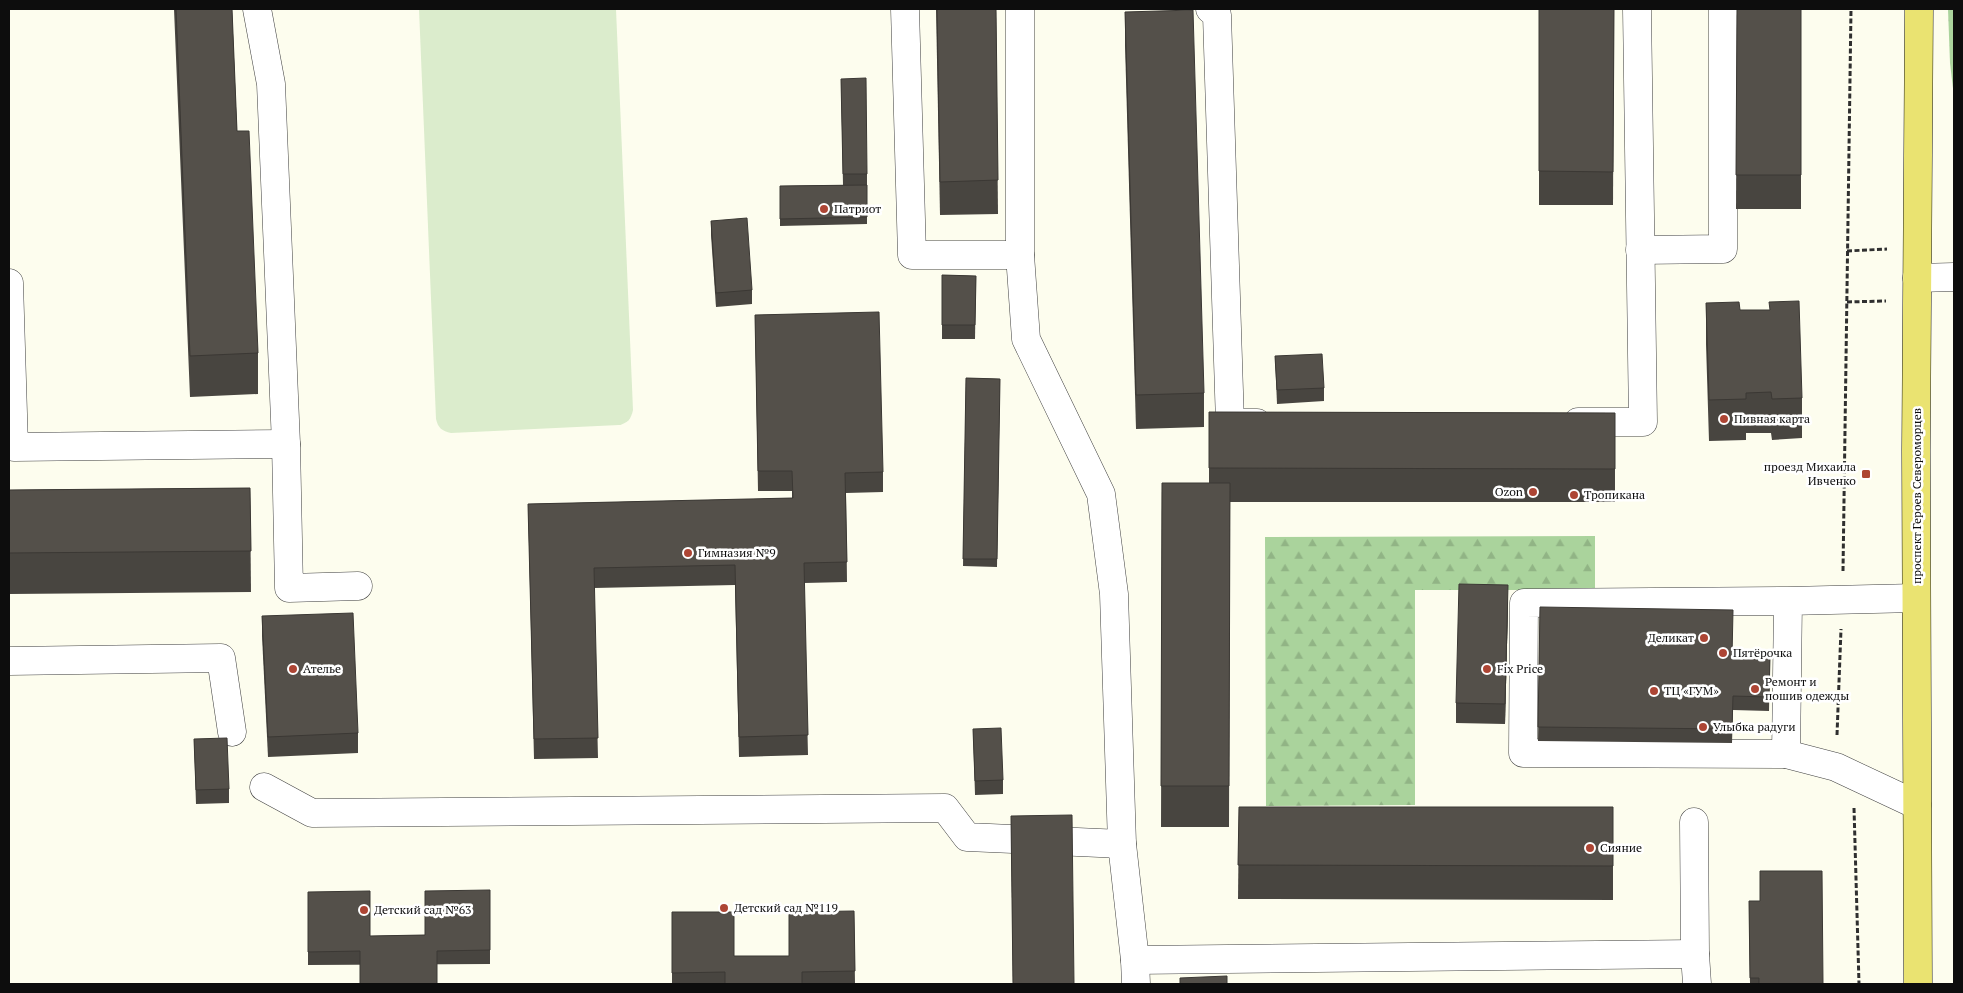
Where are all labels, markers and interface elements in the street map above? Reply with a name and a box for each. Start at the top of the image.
place label: Патриот [834,201,881,216]
marker: Патриот [818,203,830,215]
street label: проспект Героев Североморцев [1909,408,1924,584]
place label: Пивная карта [1734,411,1810,426]
marker: Пивная карта [1718,413,1730,425]
place label: проезд Михаила Ивченко [1764,459,1856,488]
marker: проезд Михаила Ивченко [1860,468,1872,480]
place label: Ozon [1495,484,1523,499]
marker: Ozon [1527,486,1539,498]
place label: Тропикана [1584,487,1645,502]
marker: Тропикана [1568,489,1580,501]
place label: Гимназия №9 [698,545,776,560]
marker: Гимназия №9 [682,547,694,559]
place label: Деликат [1648,630,1694,645]
marker: Деликат [1698,632,1710,644]
place label: Пятёрочка [1733,645,1792,660]
marker: Пятёрочка [1717,647,1729,659]
place label: Ателье [303,661,341,676]
place label: Fix Price [1497,661,1543,676]
marker: Ателье [287,663,299,675]
marker: Fix Price [1481,663,1493,675]
place label: Ремонт и пошив одежды [1765,674,1849,703]
place label: ТЦ «ГУМ» [1664,683,1719,698]
marker: Ремонт и пошив одежды [1749,683,1761,695]
marker: ТЦ «ГУМ» [1648,685,1660,697]
place label: Улыбка радуги [1713,719,1796,734]
marker: Улыбка радуги [1697,721,1709,733]
place label: Сияние [1600,840,1642,855]
marker: Сияние [1584,842,1596,854]
place label: Детский сад №119 [734,900,838,915]
place label: Детский сад №63 [374,902,471,917]
marker: Детский сад №119 [718,902,730,914]
marker: Детский сад №63 [358,904,370,916]

